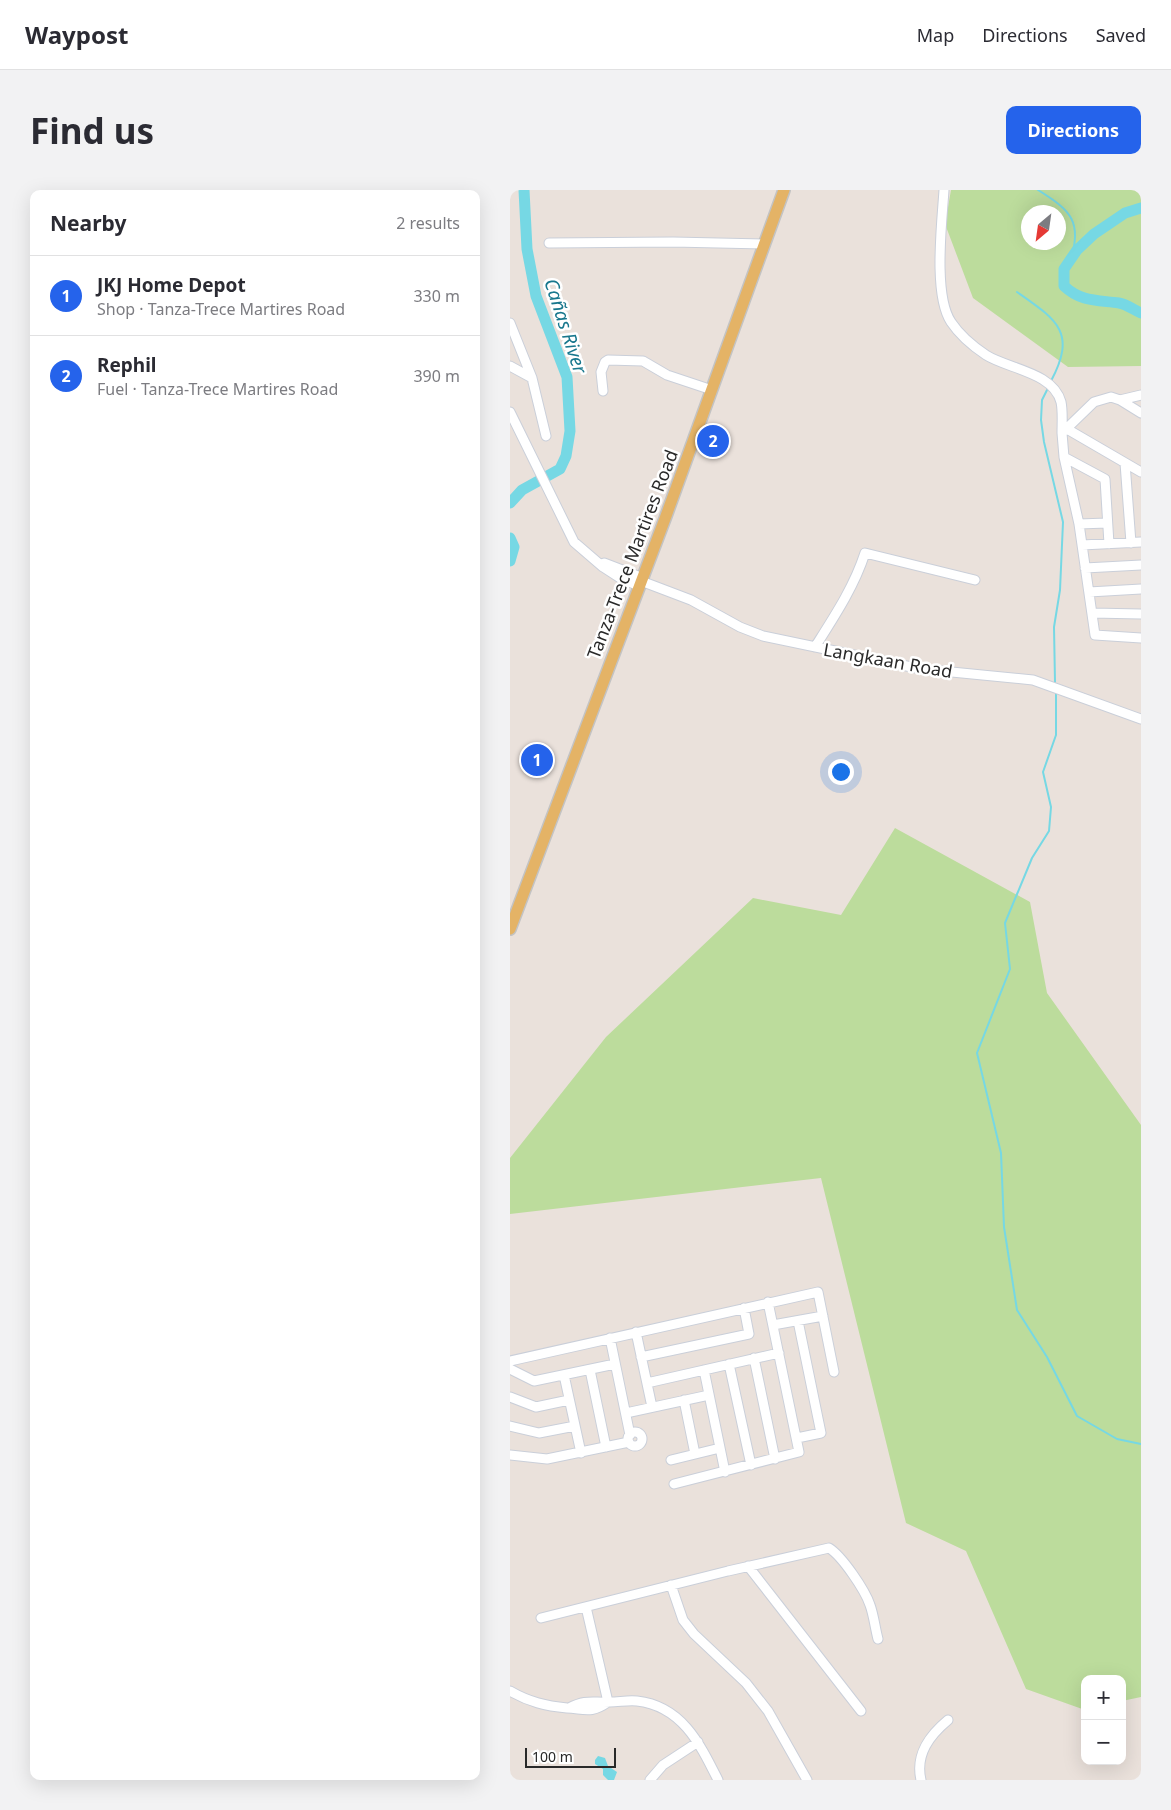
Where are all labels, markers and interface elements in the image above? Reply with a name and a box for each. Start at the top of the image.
text: Waypost [25,18,128,51]
text: Map [917,23,954,47]
text: Directions [982,23,1068,47]
text: Saved [1096,23,1146,47]
button: Directions [1006,106,1141,154]
text: Find us [30,107,154,154]
north arrow [1021,205,1066,250]
text: Nearby [50,209,126,237]
text: 2 results [396,212,460,234]
text: JKJ Home Depot [97,272,246,298]
water label: Cañas River [538,275,594,378]
text: 1 [61,285,71,307]
text: 330 m [413,285,460,307]
text: Shop · Tanza-Trece Martires Road [97,298,345,320]
text: Rephil [97,352,157,378]
text: 2 [61,365,71,387]
text: 390 m [413,365,460,387]
text: Fuel · Tanza-Trece Martires Road [97,378,338,400]
pin: 2 [697,422,729,460]
street label: Tanza-Trece Martires Road [581,446,683,662]
street label: Langkaan Road [822,637,954,683]
pin: 1 [521,741,553,779]
your location [828,759,854,785]
map controls [1081,1675,1126,1765]
button: + [1081,1675,1126,1720]
button: − [1081,1720,1126,1765]
scale bar [525,1745,616,1768]
text: 100 m [532,1747,573,1766]

